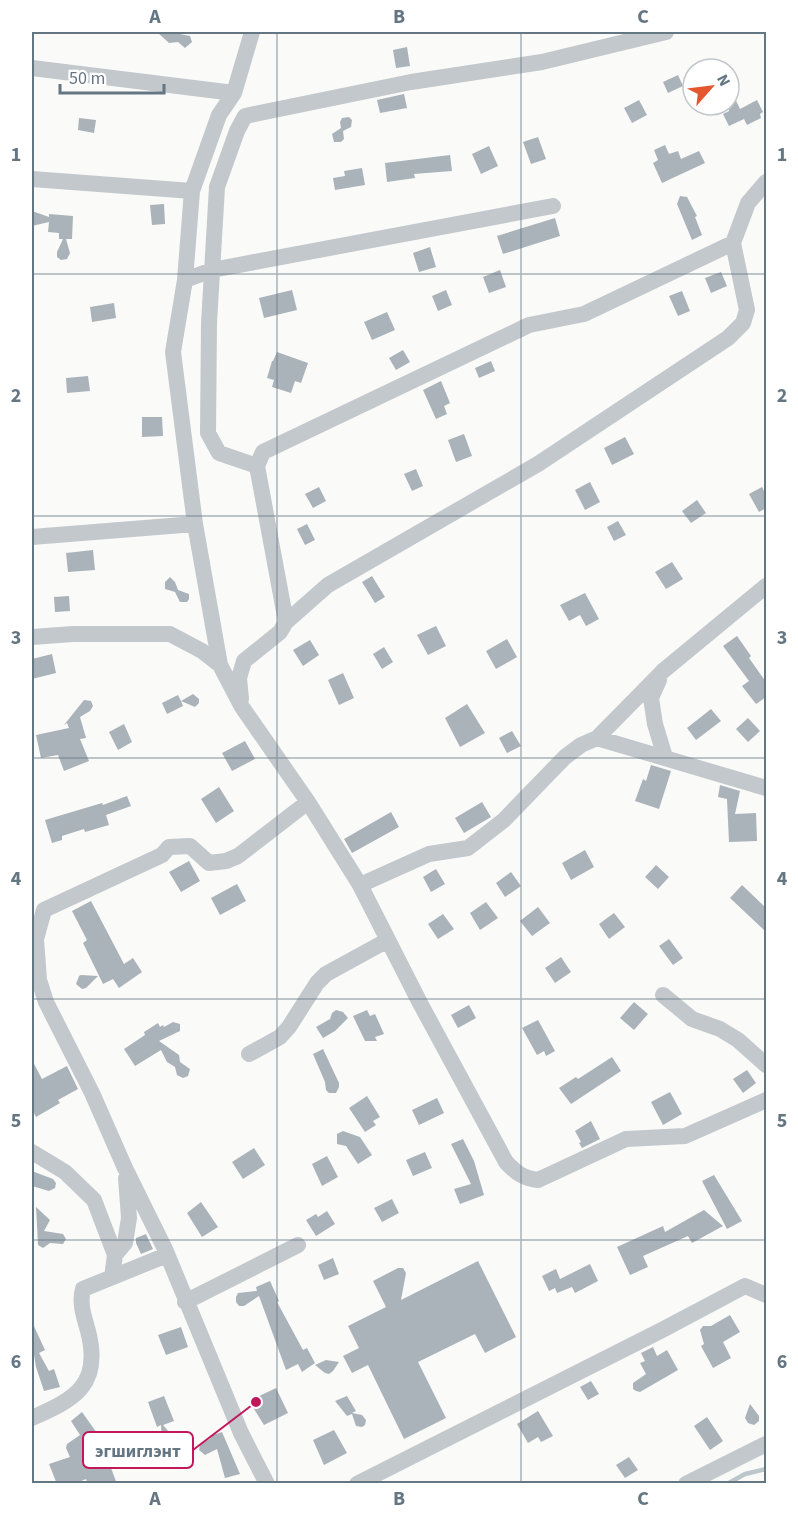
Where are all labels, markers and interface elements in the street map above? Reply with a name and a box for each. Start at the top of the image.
text: A [148,3,161,31]
text: B [393,3,405,31]
text: C [637,3,649,31]
scale bar [60,57,164,95]
north arrow [681,57,741,117]
text: 50 m [69,66,105,91]
text: N [711,71,736,90]
text: 1 [11,141,21,169]
text: 1 [777,141,787,169]
text: 2 [11,382,21,410]
text: 2 [777,382,787,410]
text: 3 [11,624,21,652]
text: 3 [777,624,787,652]
text: 4 [11,865,22,893]
text: 4 [777,865,788,893]
text: 5 [11,1107,21,1135]
text: 5 [777,1107,787,1135]
text: 6 [11,1348,21,1376]
text: 6 [777,1348,787,1376]
callout: эгшиглэнт [83,1432,193,1468]
text: эгшиглэнт [95,1439,181,1464]
text: A [148,1485,161,1513]
text: B [393,1485,405,1513]
text: C [637,1485,649,1513]

